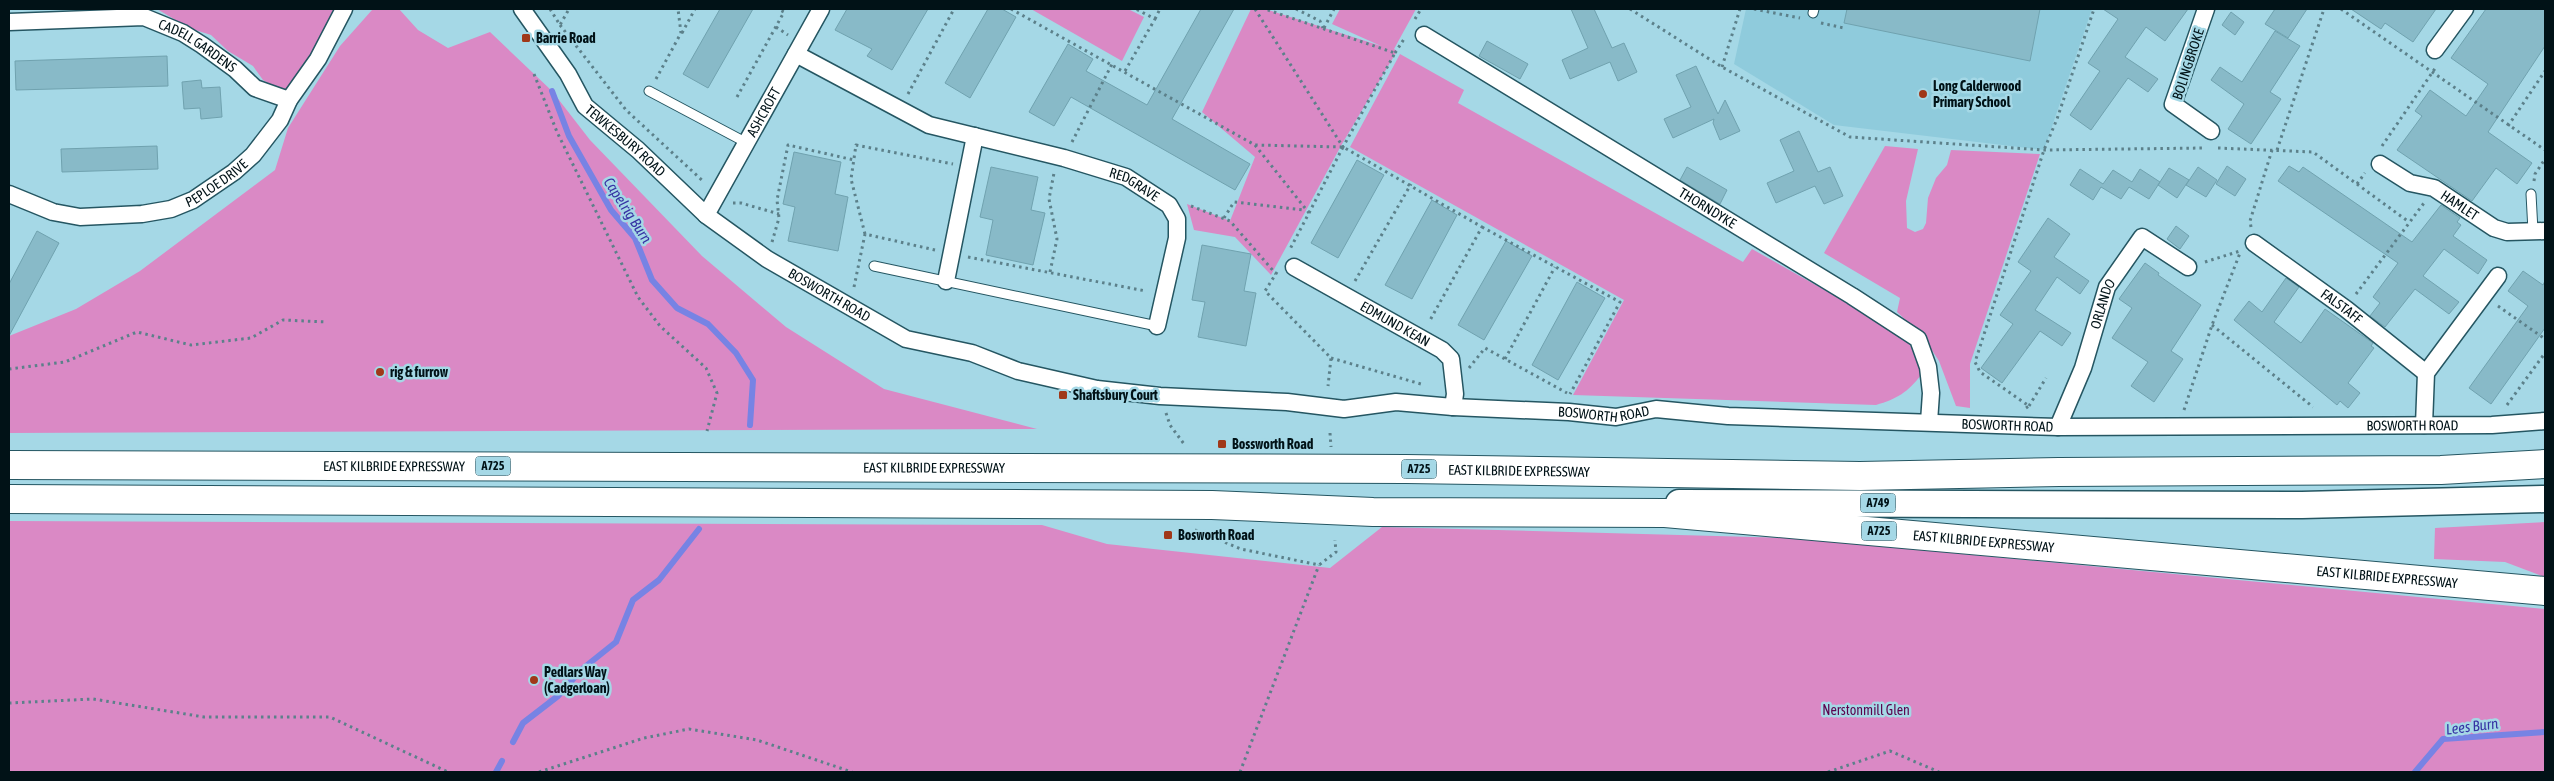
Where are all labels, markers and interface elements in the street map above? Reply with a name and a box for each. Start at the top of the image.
street label: CADELL GARDENS [156,16,240,76]
street label: BOLINGBROKE [2169,26,2207,102]
place label: Barrie Road [536,30,596,46]
marker: Barrie Road [520,32,532,44]
place label: Long Calderwood Primary School [1933,78,2022,110]
street label: ASHCROFT [743,84,784,139]
marker: Long Calderwood Primary School [1917,88,1929,100]
street label: TEWKESBURY ROAD [582,102,669,180]
street label: PEPLOE DRIVE [183,156,251,210]
street label: REDGRAVE [1107,164,1162,204]
water label: Capelrig Burn [601,174,655,246]
street label: THORNDYKE [1676,184,1739,231]
street label: HAMLET [2438,187,2482,223]
street label: BOSWORTH ROAD [786,265,873,325]
street label: ORLANDO [2087,276,2118,331]
street label: FALSTAFF [2318,286,2366,327]
street label: EDMUND KEAN [1357,298,1433,350]
place label: rig & furrow [390,364,449,380]
marker: rig & furrow [374,366,386,378]
place label: Shaftsbury Court [1073,387,1158,403]
marker: Shaftsbury Court [1057,389,1069,401]
street label: BOSWORTH ROAD [1558,403,1651,425]
street label: BOSWORTH ROAD [1961,416,2054,435]
street label: BOSWORTH ROAD [2366,417,2459,434]
place label: Bossworth Road [1232,436,1314,452]
marker: Bossworth Road [1216,438,1228,450]
road number: A725 [476,456,510,476]
street label: EAST KILBRIDE EXPRESSWAY [323,458,466,474]
street label: EAST KILBRIDE EXPRESSWAY [863,459,1006,476]
road number: A725 [1402,459,1436,478]
street label: EAST KILBRIDE EXPRESSWAY [1448,462,1591,480]
road number: A749 [1860,493,1896,512]
road number: A725 [1862,522,1896,540]
place label: Bosworth Road [1178,527,1255,543]
street label: EAST KILBRIDE EXPRESSWAY [1912,527,2056,556]
marker: Bosworth Road [1162,529,1174,541]
street label: EAST KILBRIDE EXPRESSWAY [2316,563,2459,591]
place label: Pedlars Way (Cadgerloan) [544,664,610,696]
marker: Pedlars Way (Cadgerloan) [528,674,540,686]
park label: Nerstonmill Glen [1822,702,1910,718]
water label: Lees Burn [2445,714,2499,738]

